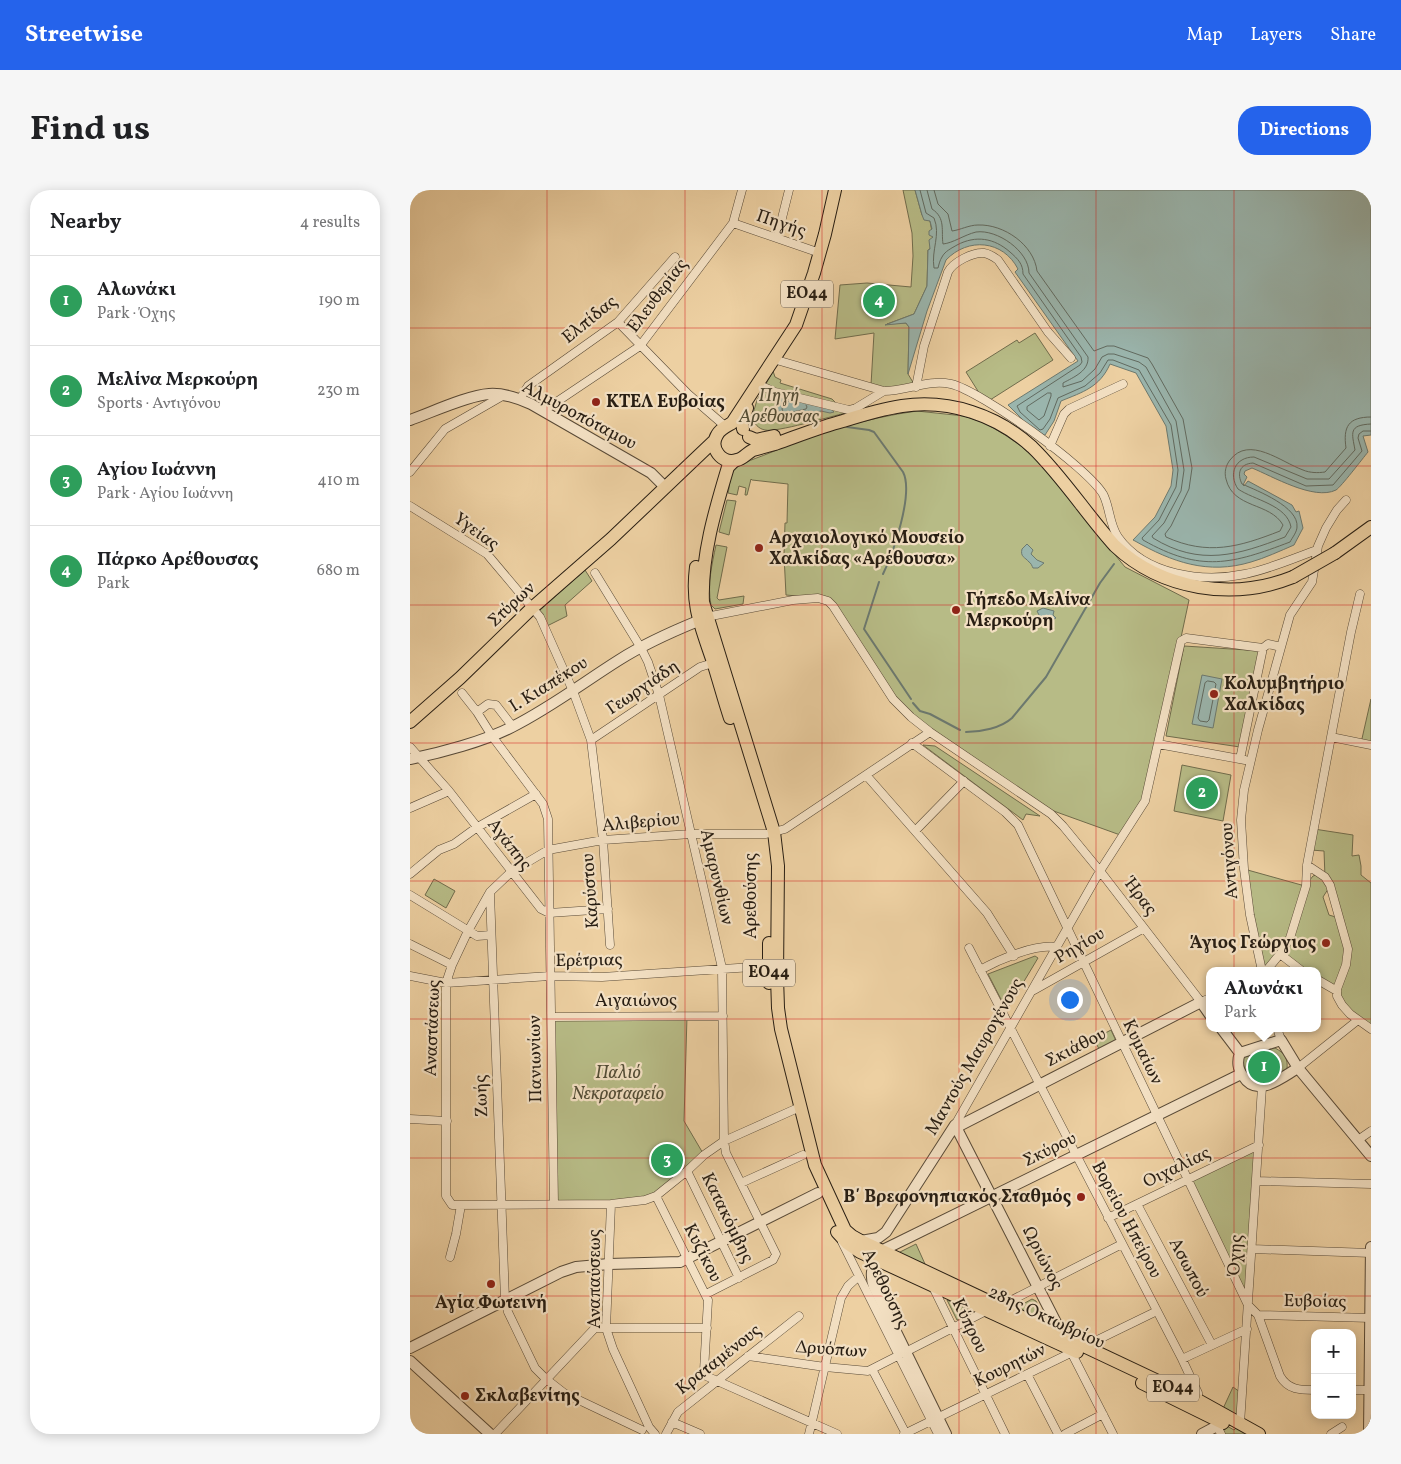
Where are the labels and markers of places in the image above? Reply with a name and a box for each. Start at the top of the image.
pin: 4 [863,282,895,320]
place label: ΚΤΕΛ Ευβοίας [606,390,725,415]
marker: ΚΤΕΛ Ευβοίας [590,396,602,408]
place label: Αρχαιολογικό Μουσείο Χαλκίδας «Αρέθουσα» [769,526,964,572]
marker: Αρχαιολογικό Μουσείο Χαλκίδας «Αρέθουσα» [753,542,765,554]
place label: Γήπεδο Μελίνα Μερκούρη [966,588,1091,634]
marker: Γήπεδο Μελίνα Μερκούρη [950,604,962,616]
place label: Κολυμβητήριο Χαλκίδας [1224,672,1344,718]
marker: Κολυμβητήριο Χαλκίδας [1208,688,1220,700]
pin: 2 [1186,774,1218,812]
place label: Άγιος Γεώργιος [1190,931,1316,956]
marker: Άγιος Γεώργιος [1320,937,1332,949]
pin: 1 [1248,1048,1280,1086]
pin: 3 [651,1141,683,1179]
place label: Β΄ Βρεφονηπιακός Σταθμός [843,1185,1071,1210]
marker: Β΄ Βρεφονηπιακός Σταθμός [1075,1191,1087,1203]
marker: Αγία Φωτεινή [485,1278,497,1290]
place label: Αγία Φωτεινή [435,1291,547,1316]
place label: Σκλαβενίτης [475,1384,580,1409]
marker: Σκλαβενίτης [459,1390,471,1402]

